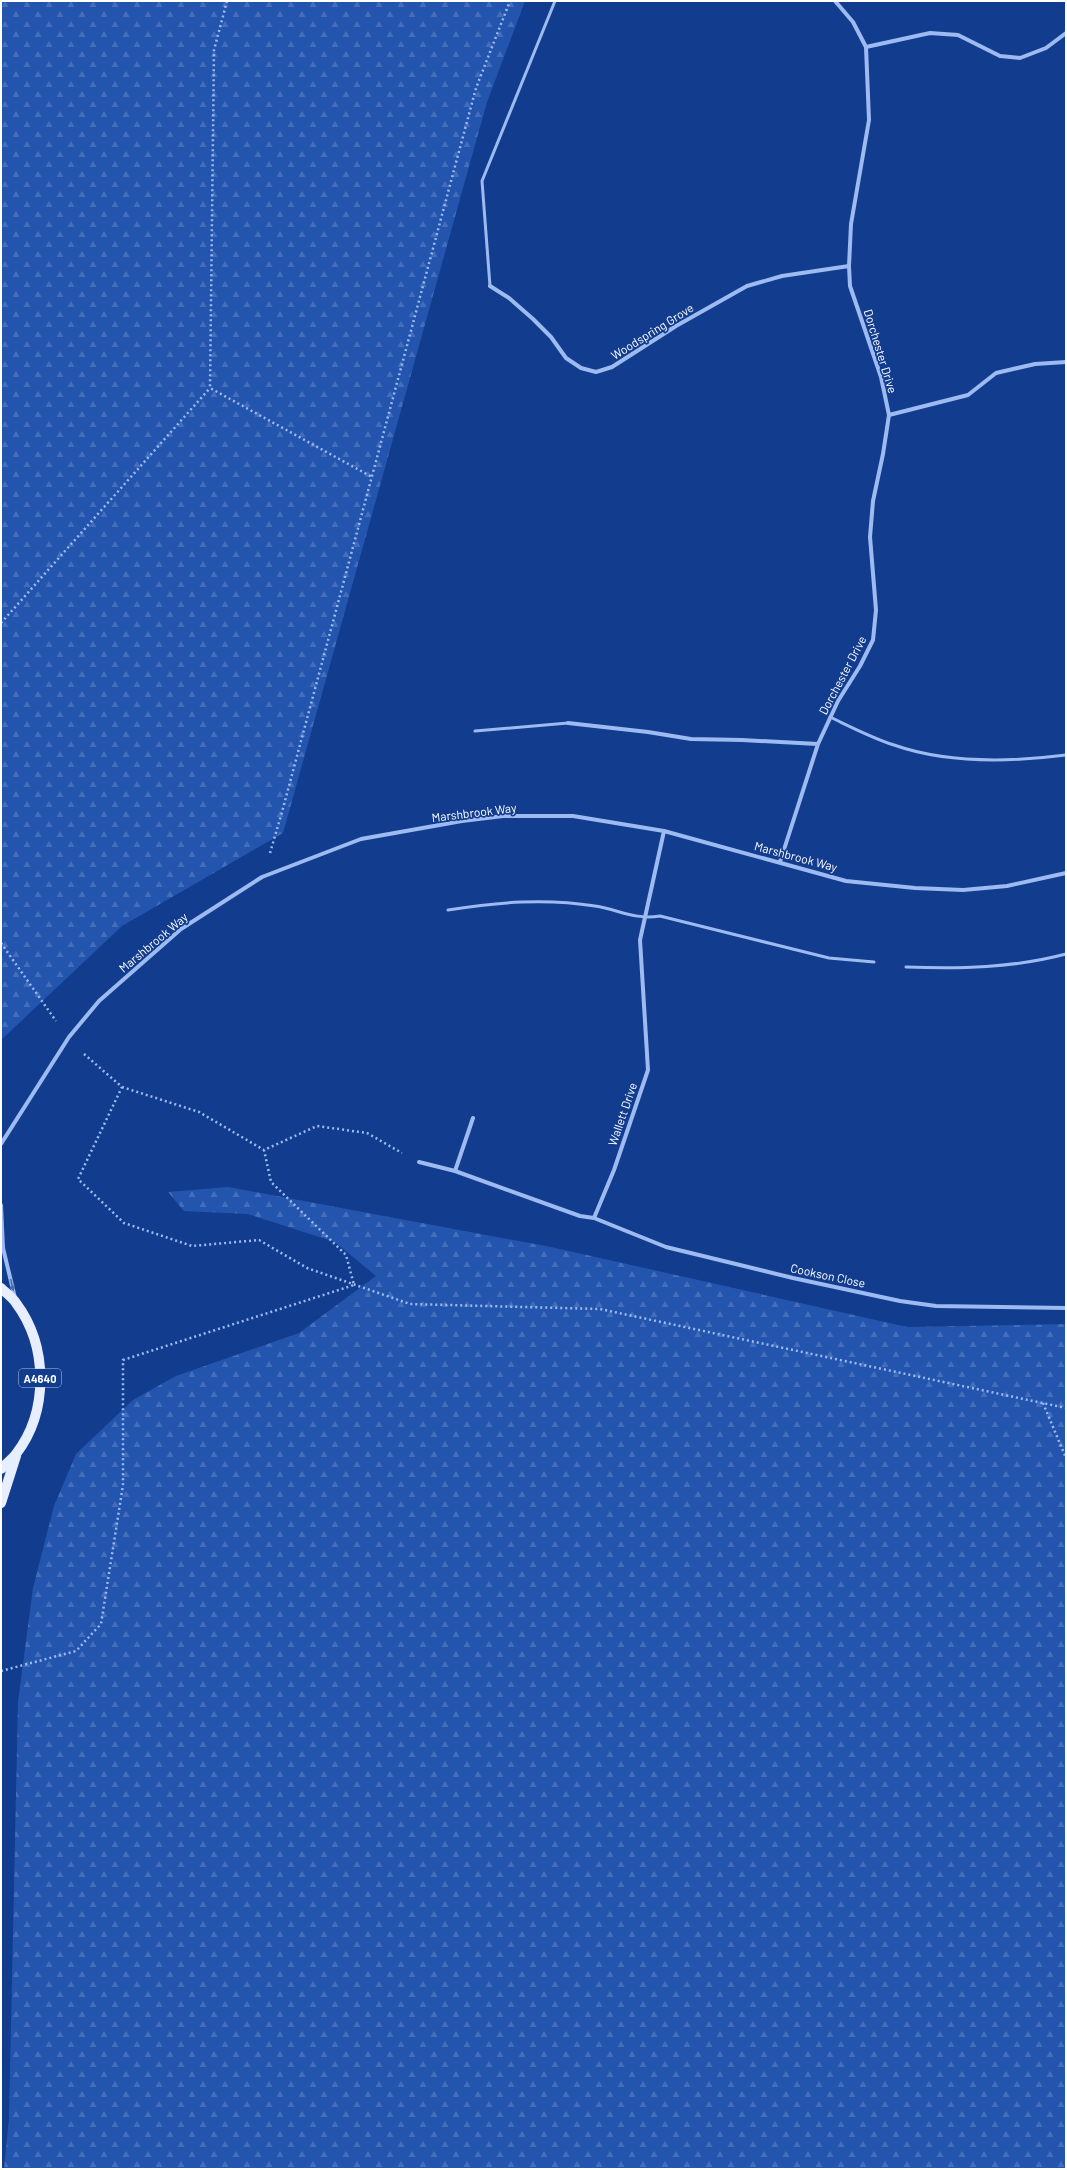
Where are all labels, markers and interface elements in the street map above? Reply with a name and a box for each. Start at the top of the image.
street label: Woodspring Grove [608,300,696,362]
street label: Dorchester Drive [862,307,900,395]
street label: Dorchester Drive [815,633,869,717]
street label: Marshbrook Way [431,800,518,824]
street label: Marshbrook Way [753,838,839,874]
street label: Marshbrook Way [116,909,190,975]
street label: Wallett Drive [605,1081,639,1147]
street label: Cookson Close [789,1260,867,1290]
one-way arrow [9,1280,15,1292]
road number: A4640 [19,1369,61,1387]

